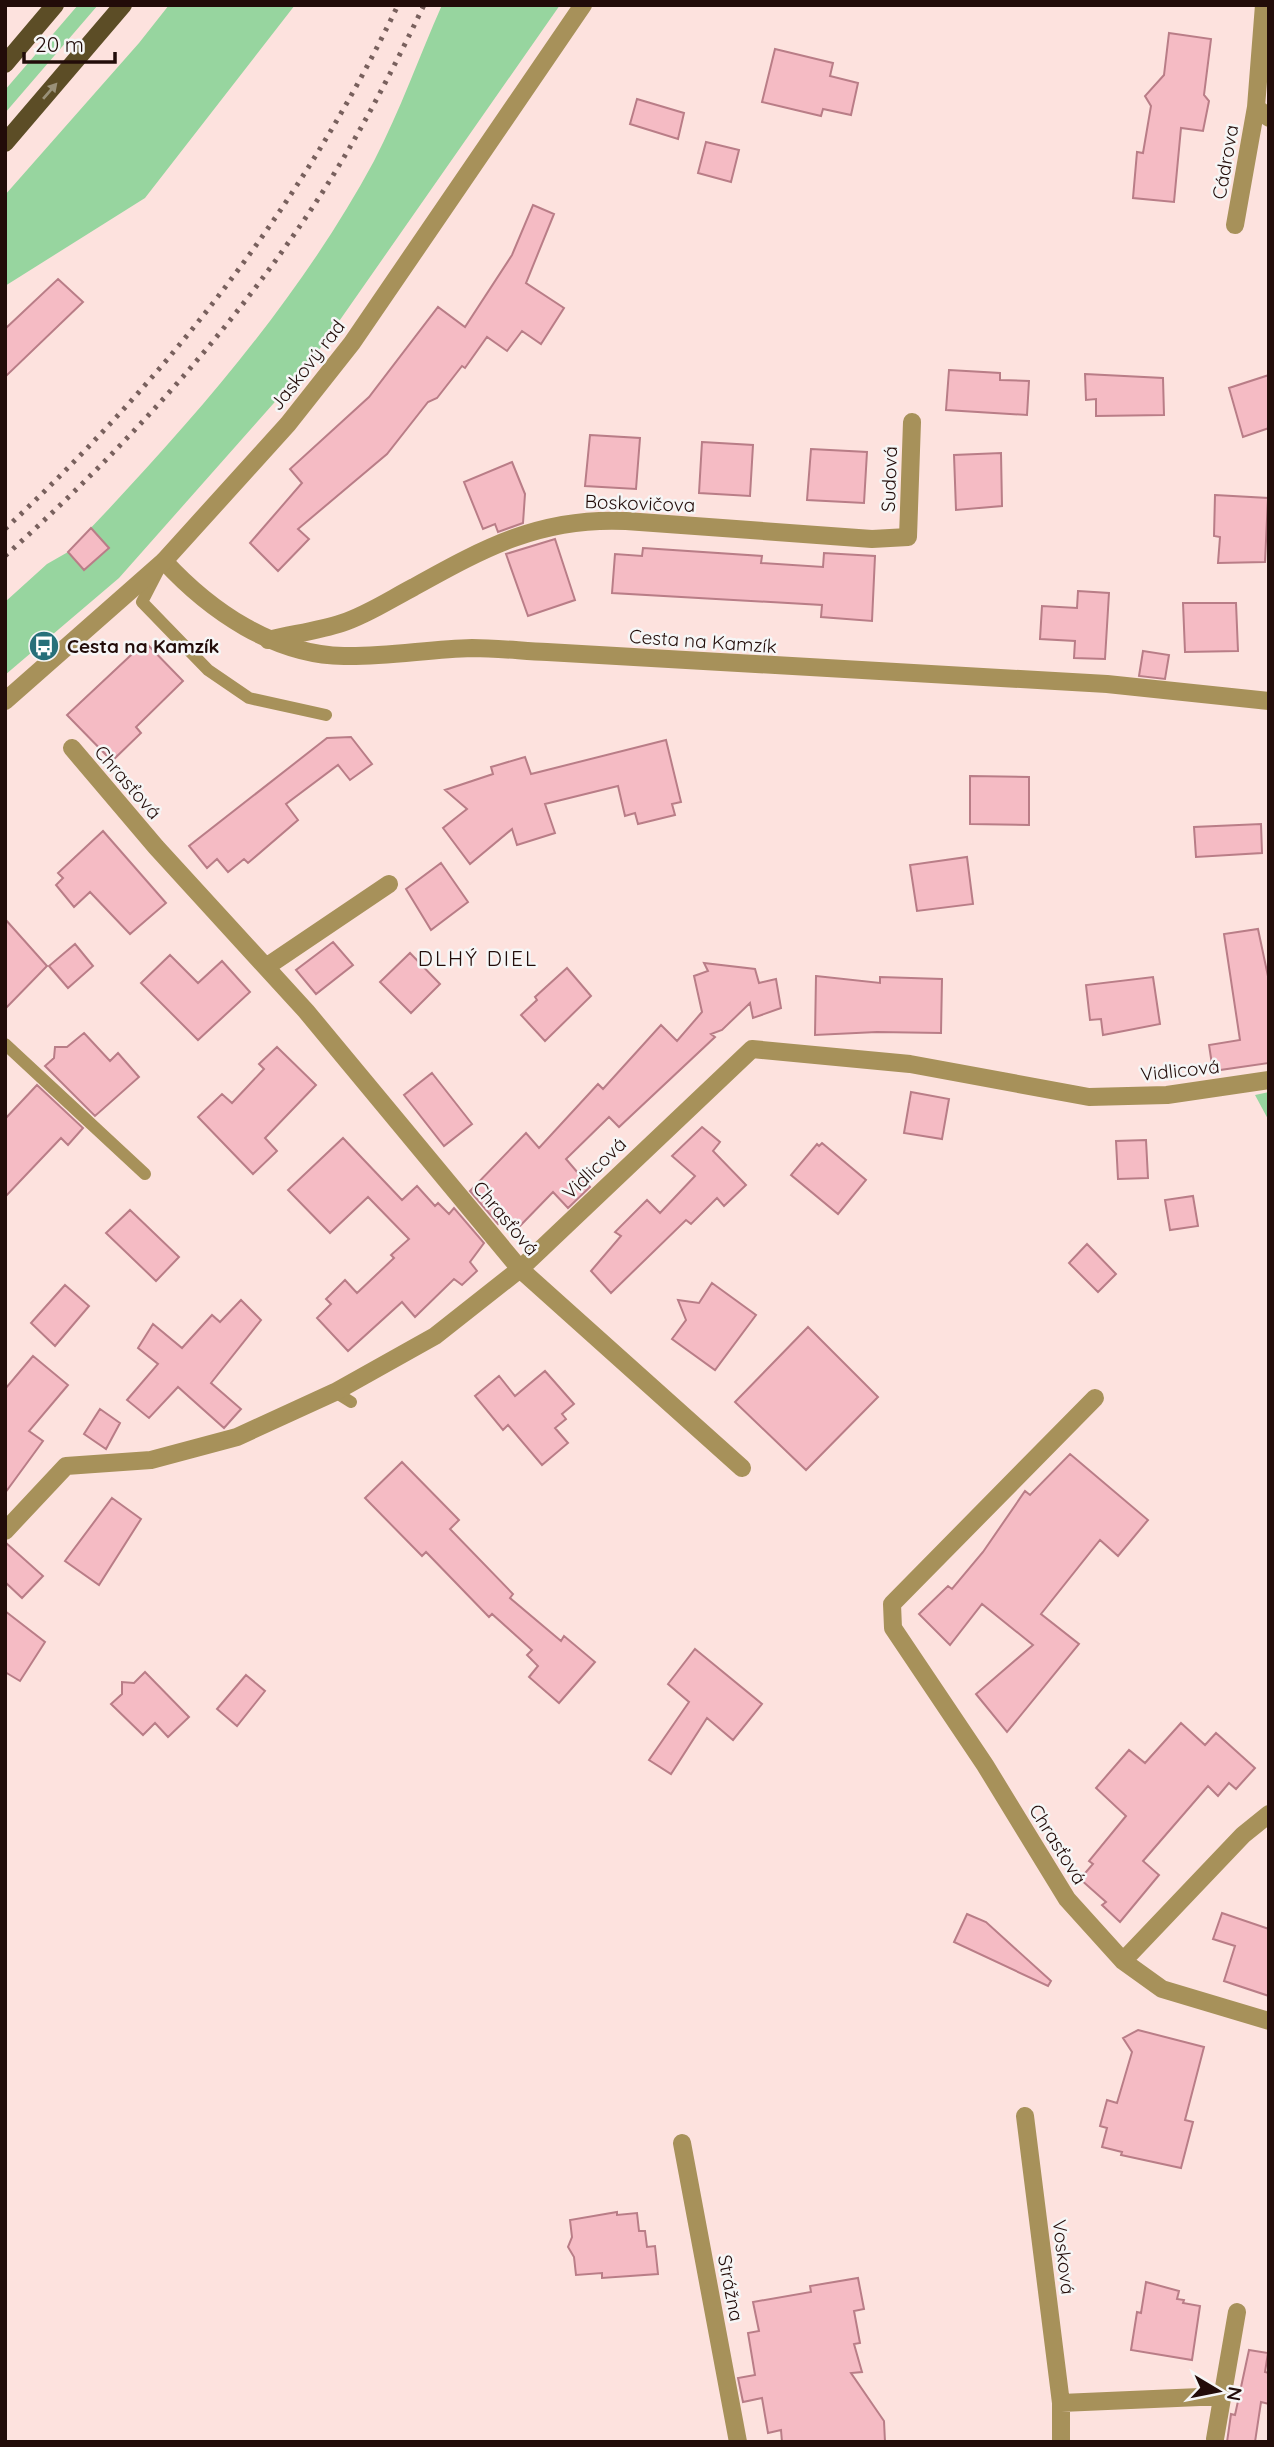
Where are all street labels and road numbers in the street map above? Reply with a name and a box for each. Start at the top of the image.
street label: Cádrova [1207,123,1243,201]
street label: Jaskový rad [264,315,350,415]
street label: Sudová [876,446,902,512]
street label: Boskovičova [584,489,696,517]
street label: Cesta na Kamzík [628,624,778,658]
street label: Chrasťová [89,740,167,824]
street label: Vidlicová [1139,1054,1221,1086]
street label: Vidlicová [557,1132,631,1204]
street label: Chrasťová [468,1176,544,1260]
street label: Chrasťová [1024,1799,1092,1889]
street label: Vosková [1048,2218,1080,2296]
street label: Strážna [713,2253,749,2323]

